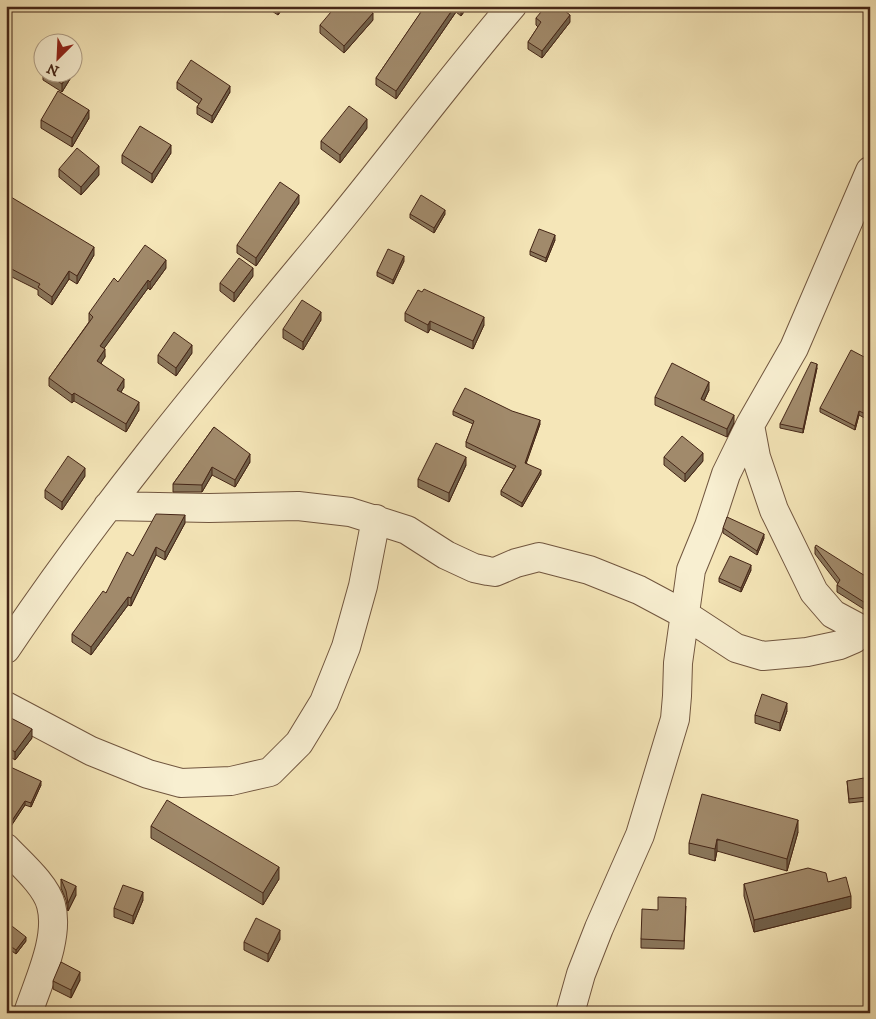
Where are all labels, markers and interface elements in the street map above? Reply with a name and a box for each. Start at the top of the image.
north arrow [32,32,82,82]
text: N [44,58,62,80]

